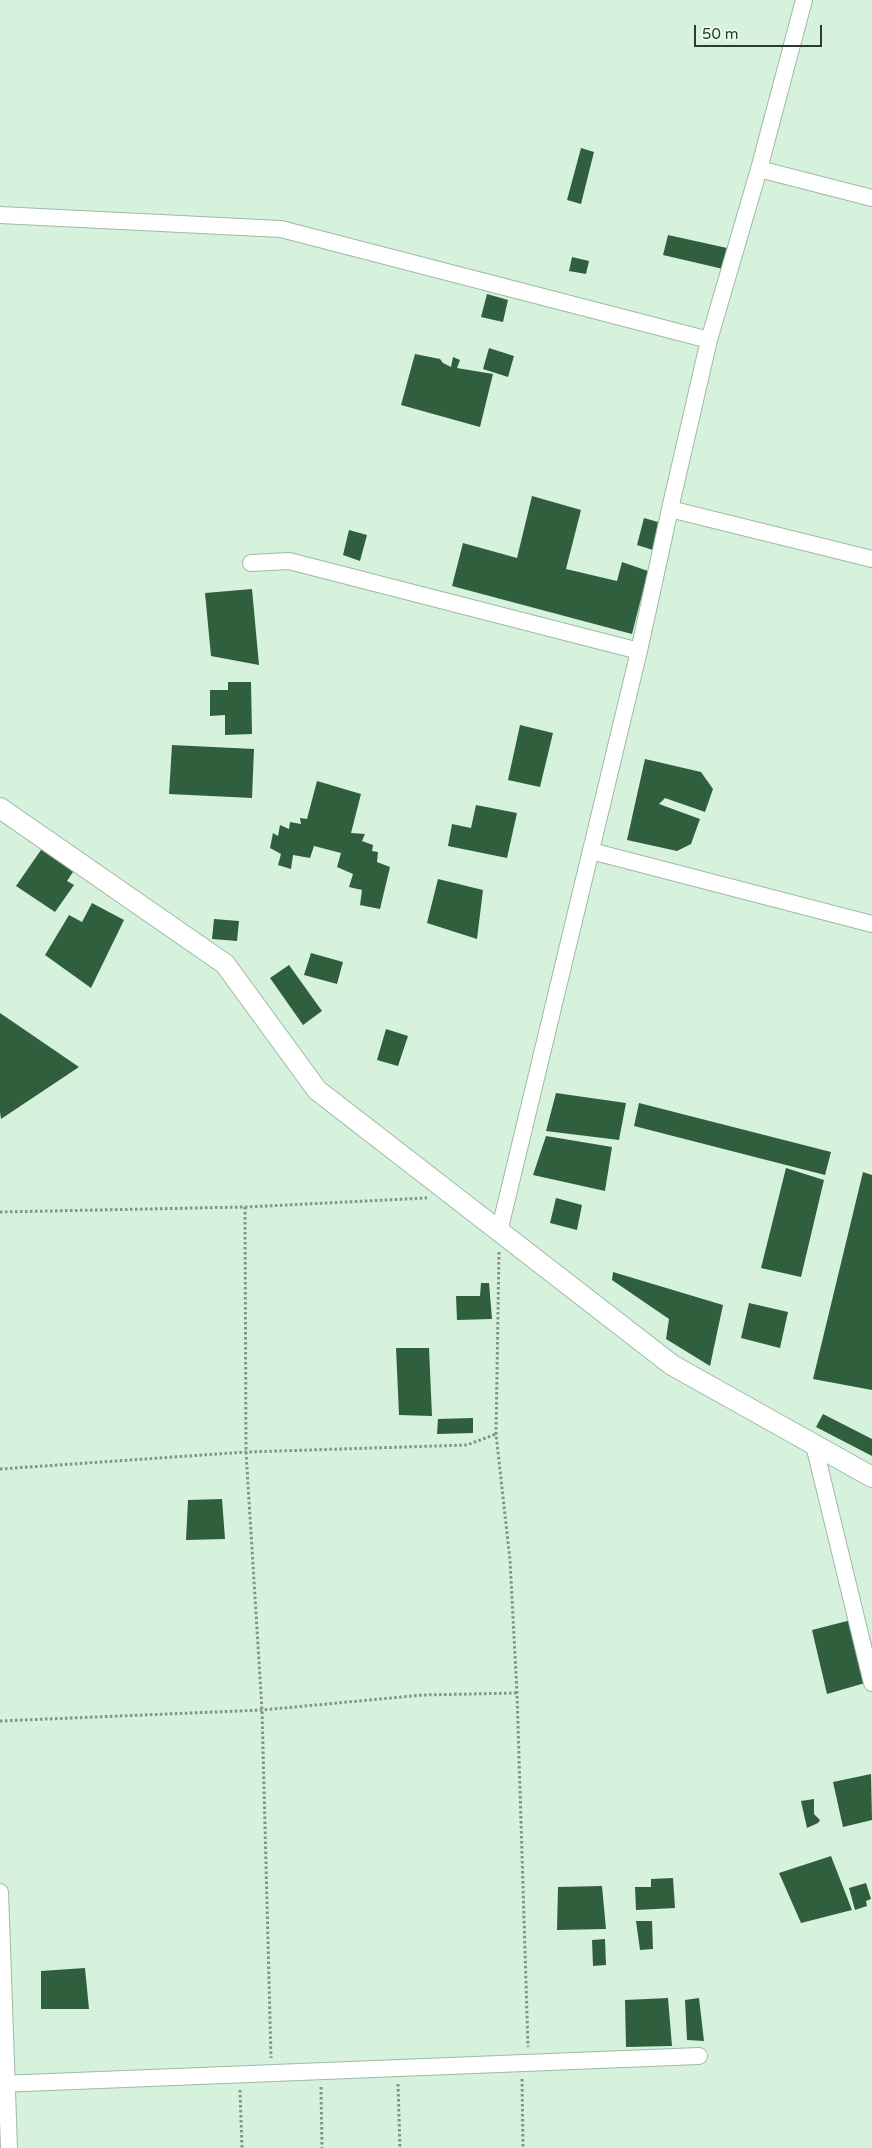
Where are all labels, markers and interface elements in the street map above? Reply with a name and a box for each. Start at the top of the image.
scale bar [697,15,824,47]
text: 50 m [702,25,739,43]

